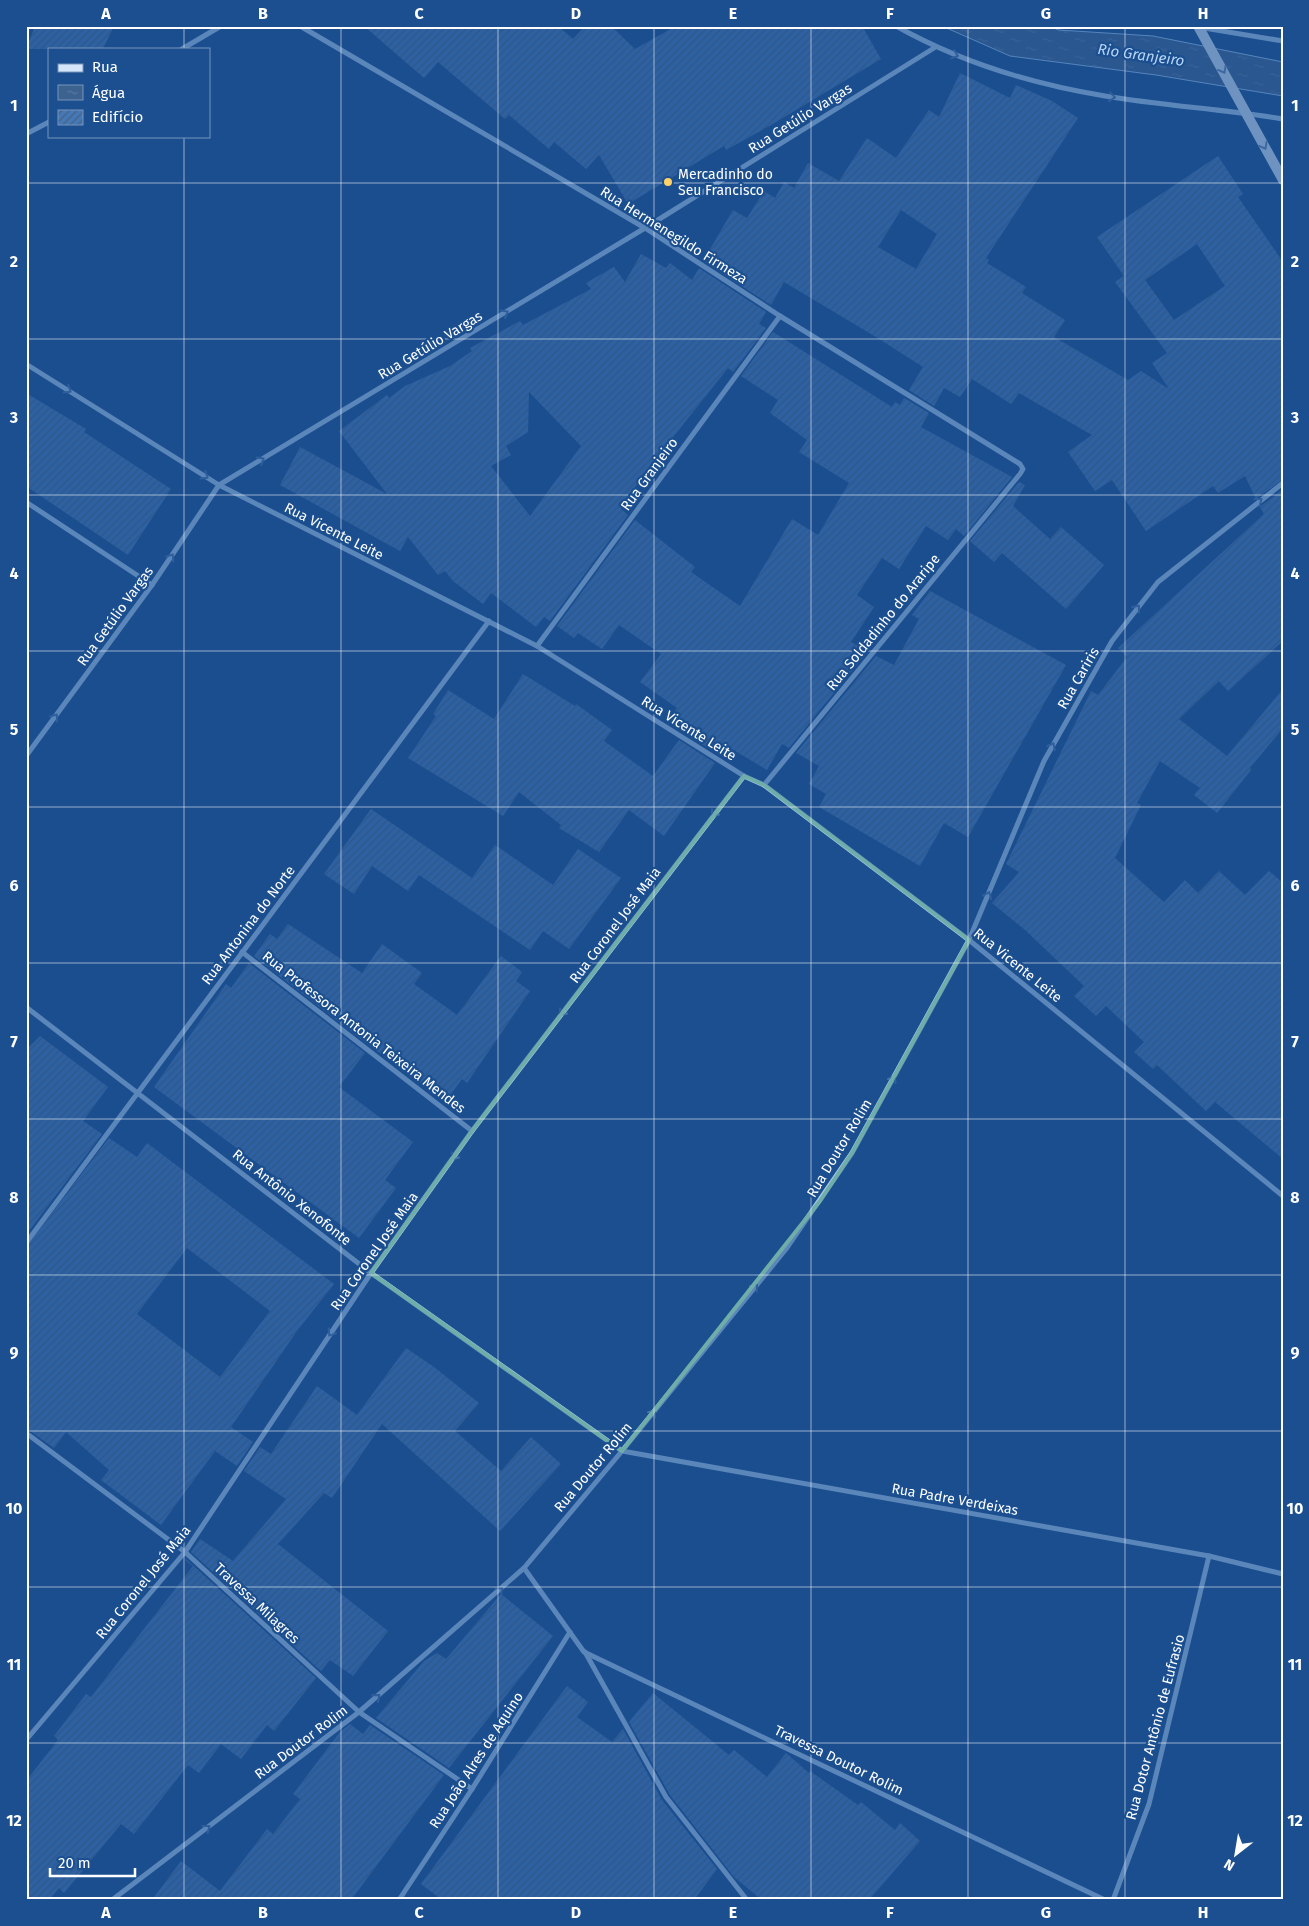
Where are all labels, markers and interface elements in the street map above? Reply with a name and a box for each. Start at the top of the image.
text: A [100,4,111,23]
text: B [258,4,268,23]
text: C [414,4,424,23]
text: D [571,4,581,23]
text: E [729,4,737,23]
text: F [886,4,894,23]
text: G [1041,4,1051,23]
text: H [1198,4,1208,23]
water label: Rio Granjeiro [1096,40,1186,70]
legend [48,48,210,138]
one-way arrow [950,49,959,59]
text: Rua [92,58,118,76]
one-way arrow [1216,65,1226,74]
street label: Rua Getúlio Vargas [745,80,855,157]
text: Água [92,84,125,102]
one-way arrow [1108,91,1116,102]
text: 1 [10,96,18,115]
text: 1 [1291,96,1299,115]
text: Edifício [92,108,143,126]
one-way arrow [1258,141,1268,150]
place label: Mercadinho do Seu Francisco [678,166,773,199]
marker: Mercadinho do Seu Francisco [662,176,674,188]
street label: Rua Hermenegildo Firmeza [597,183,750,288]
text: 2 [10,252,18,271]
text: 2 [1291,252,1299,271]
street label: Rua Getúlio Vargas [375,307,486,383]
one-way arrow [499,309,508,319]
one-way arrow [62,384,71,393]
text: 3 [9,408,18,427]
text: 3 [1290,408,1299,427]
street label: Rua Granjeiro [617,434,682,514]
one-way arrow [255,456,264,466]
one-way arrow [200,470,209,480]
one-way arrow [1253,498,1263,507]
street label: Rua Vicente Leite [281,499,386,564]
street label: Rua Soldadinho do Araripe [823,551,944,694]
one-way arrow [165,553,174,563]
street label: Rua Getúlio Vargas [74,563,157,669]
text: 4 [9,564,19,583]
text: 4 [1290,564,1300,583]
one-way arrow [1132,605,1140,614]
street label: Rua Cariris [1054,644,1103,712]
street label: Rua Vicente Leite [638,692,739,764]
one-way arrow [49,713,58,723]
text: 5 [10,720,19,739]
text: 5 [1291,720,1300,739]
one-way arrow [1046,742,1056,751]
one-way arrow [711,808,720,818]
street label: Rua Antonina do Norte [198,862,299,988]
street label: Rua Coronel José Maia [566,864,665,987]
text: 6 [9,876,19,895]
text: 6 [1290,876,1300,895]
one-way arrow [983,892,993,900]
street label: Rua Vicente Leite [970,925,1065,1006]
street label: Rua Professora Antonia Teixeira Mendes [259,948,469,1117]
one-way arrow [560,1007,568,1016]
text: 7 [10,1032,18,1051]
text: 7 [1291,1032,1299,1051]
one-way arrow [887,1075,897,1084]
street label: Rua Doutor Rolim [803,1096,876,1201]
street label: Rua Antônio Xenofonte [229,1146,354,1249]
one-way arrow [451,1151,460,1161]
text: 8 [9,1188,19,1207]
text: 8 [1290,1188,1300,1207]
street label: Rua Coronel José Maia [327,1189,422,1314]
one-way arrow [749,1284,757,1293]
one-way arrow [328,1327,337,1337]
text: 9 [10,1343,19,1362]
text: 9 [1291,1343,1300,1362]
one-way arrow [647,1410,655,1419]
street label: Rua Doutor Rolim [551,1419,636,1516]
street label: Rua Padre Verdeixas [890,1480,1020,1519]
text: 10 [6,1499,22,1518]
text: 10 [1287,1499,1303,1518]
street label: Rua Coronel José Maia [92,1522,194,1642]
street label: Travessa Milagres [210,1559,303,1648]
one-way arrow [494,1587,503,1596]
street label: Rua Dotor Antônio de Eufrasio [1122,1632,1188,1822]
text: 11 [7,1655,21,1674]
text: 11 [1288,1655,1302,1674]
street label: Rua João Alres de Aquino [426,1689,527,1832]
one-way arrow [371,1694,380,1702]
street label: Rua Doutor Rolim [251,1702,351,1783]
street label: Travessa Doutor Rolim [771,1722,906,1799]
text: 12 [6,1811,22,1830]
text: 12 [1287,1811,1303,1830]
one-way arrow [201,1825,211,1834]
north arrow [1212,1828,1262,1878]
scale bar [50,1846,135,1878]
text: 20 m [58,1854,91,1872]
text: N [1221,1855,1238,1874]
text: A [100,1903,111,1922]
text: B [258,1903,268,1922]
text: C [414,1903,424,1922]
text: D [571,1903,581,1922]
text: E [729,1903,737,1922]
text: F [886,1903,894,1922]
text: G [1041,1903,1051,1922]
text: H [1198,1903,1208,1922]

